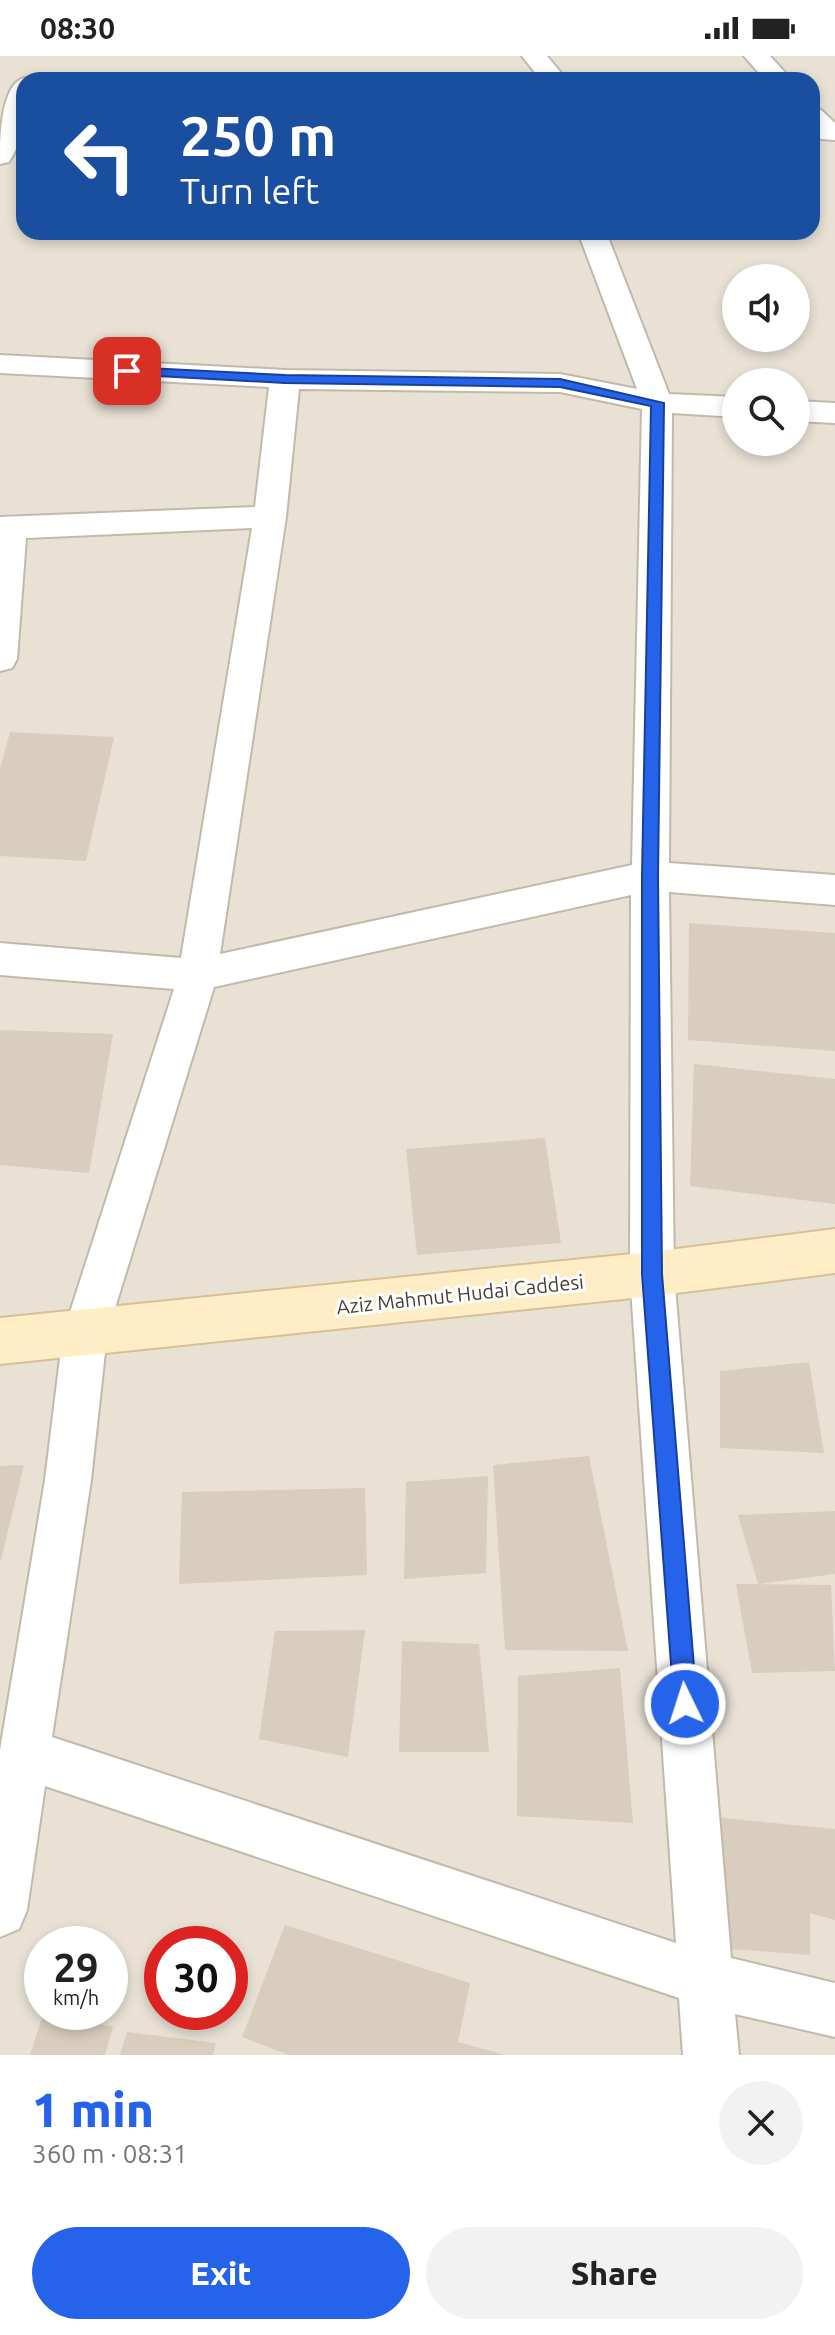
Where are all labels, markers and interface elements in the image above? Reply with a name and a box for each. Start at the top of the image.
text: 08:30 [40,11,115,45]
icon: left [48,104,152,208]
text: 250 m [180,104,336,167]
text: Turn left [180,170,319,211]
map controls [722,264,810,456]
button: sound [722,264,810,352]
pin [93,337,161,405]
icon: arrive [105,349,149,393]
button: search [722,368,810,456]
street label: Aziz Mahmut Hudai Caddesi [335,1270,585,1318]
position arrow [643,1662,727,1746]
speed limit sign: 30 [144,1926,248,2030]
text: 29 [53,1945,99,1990]
text: km/h [53,1986,99,2009]
button: close [719,2081,803,2165]
text: 1 min [32,2082,154,2136]
text: 360 m · 08:31 [32,2139,188,2168]
button: Exit [32,2227,410,2319]
button: Share [426,2227,803,2319]

